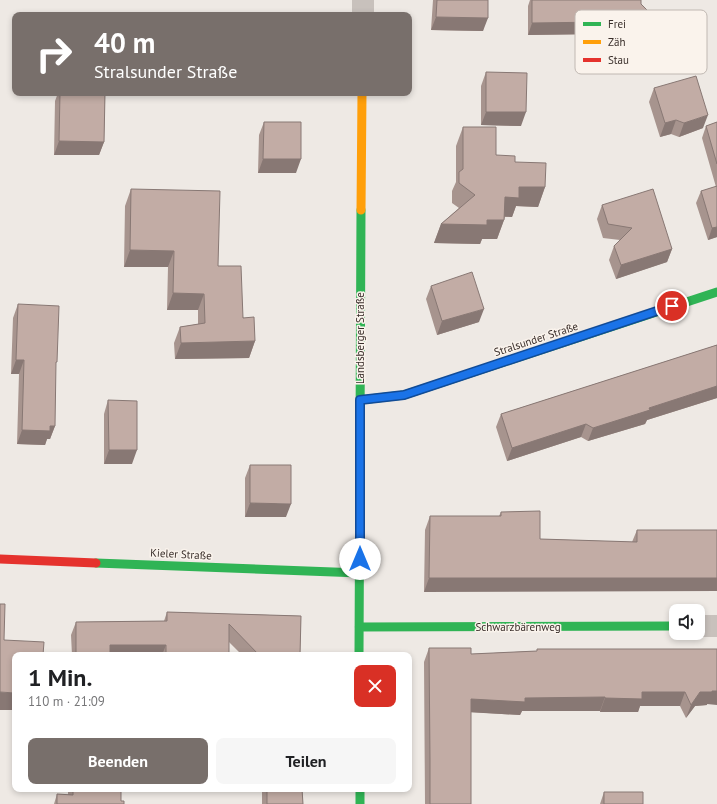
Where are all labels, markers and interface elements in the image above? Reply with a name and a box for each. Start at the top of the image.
legend [575,10,707,74]
text: Frei [608,17,626,31]
text: 40 m [94,24,155,61]
icon: right [28,28,80,80]
text: Zäh [608,35,625,49]
text: Stau [608,53,629,67]
text: Stralsunder Straße [94,60,237,83]
pin [655,289,689,323]
street label: Landsberger Straße [353,292,367,384]
icon: arrive [661,295,683,317]
street label: Stralsunder Straße [492,319,580,359]
position arrow [339,538,381,580]
street label: Kieler Straße [150,545,213,563]
map controls [669,604,705,640]
button: sound [669,604,705,640]
street label: Schwarzbärenweg [475,620,561,634]
text: 1 Min. [28,662,92,693]
button: close [354,665,396,707]
text: 110 m · 21:09 [28,693,105,710]
button: Beenden [28,738,208,784]
button: Teilen [216,738,396,784]

